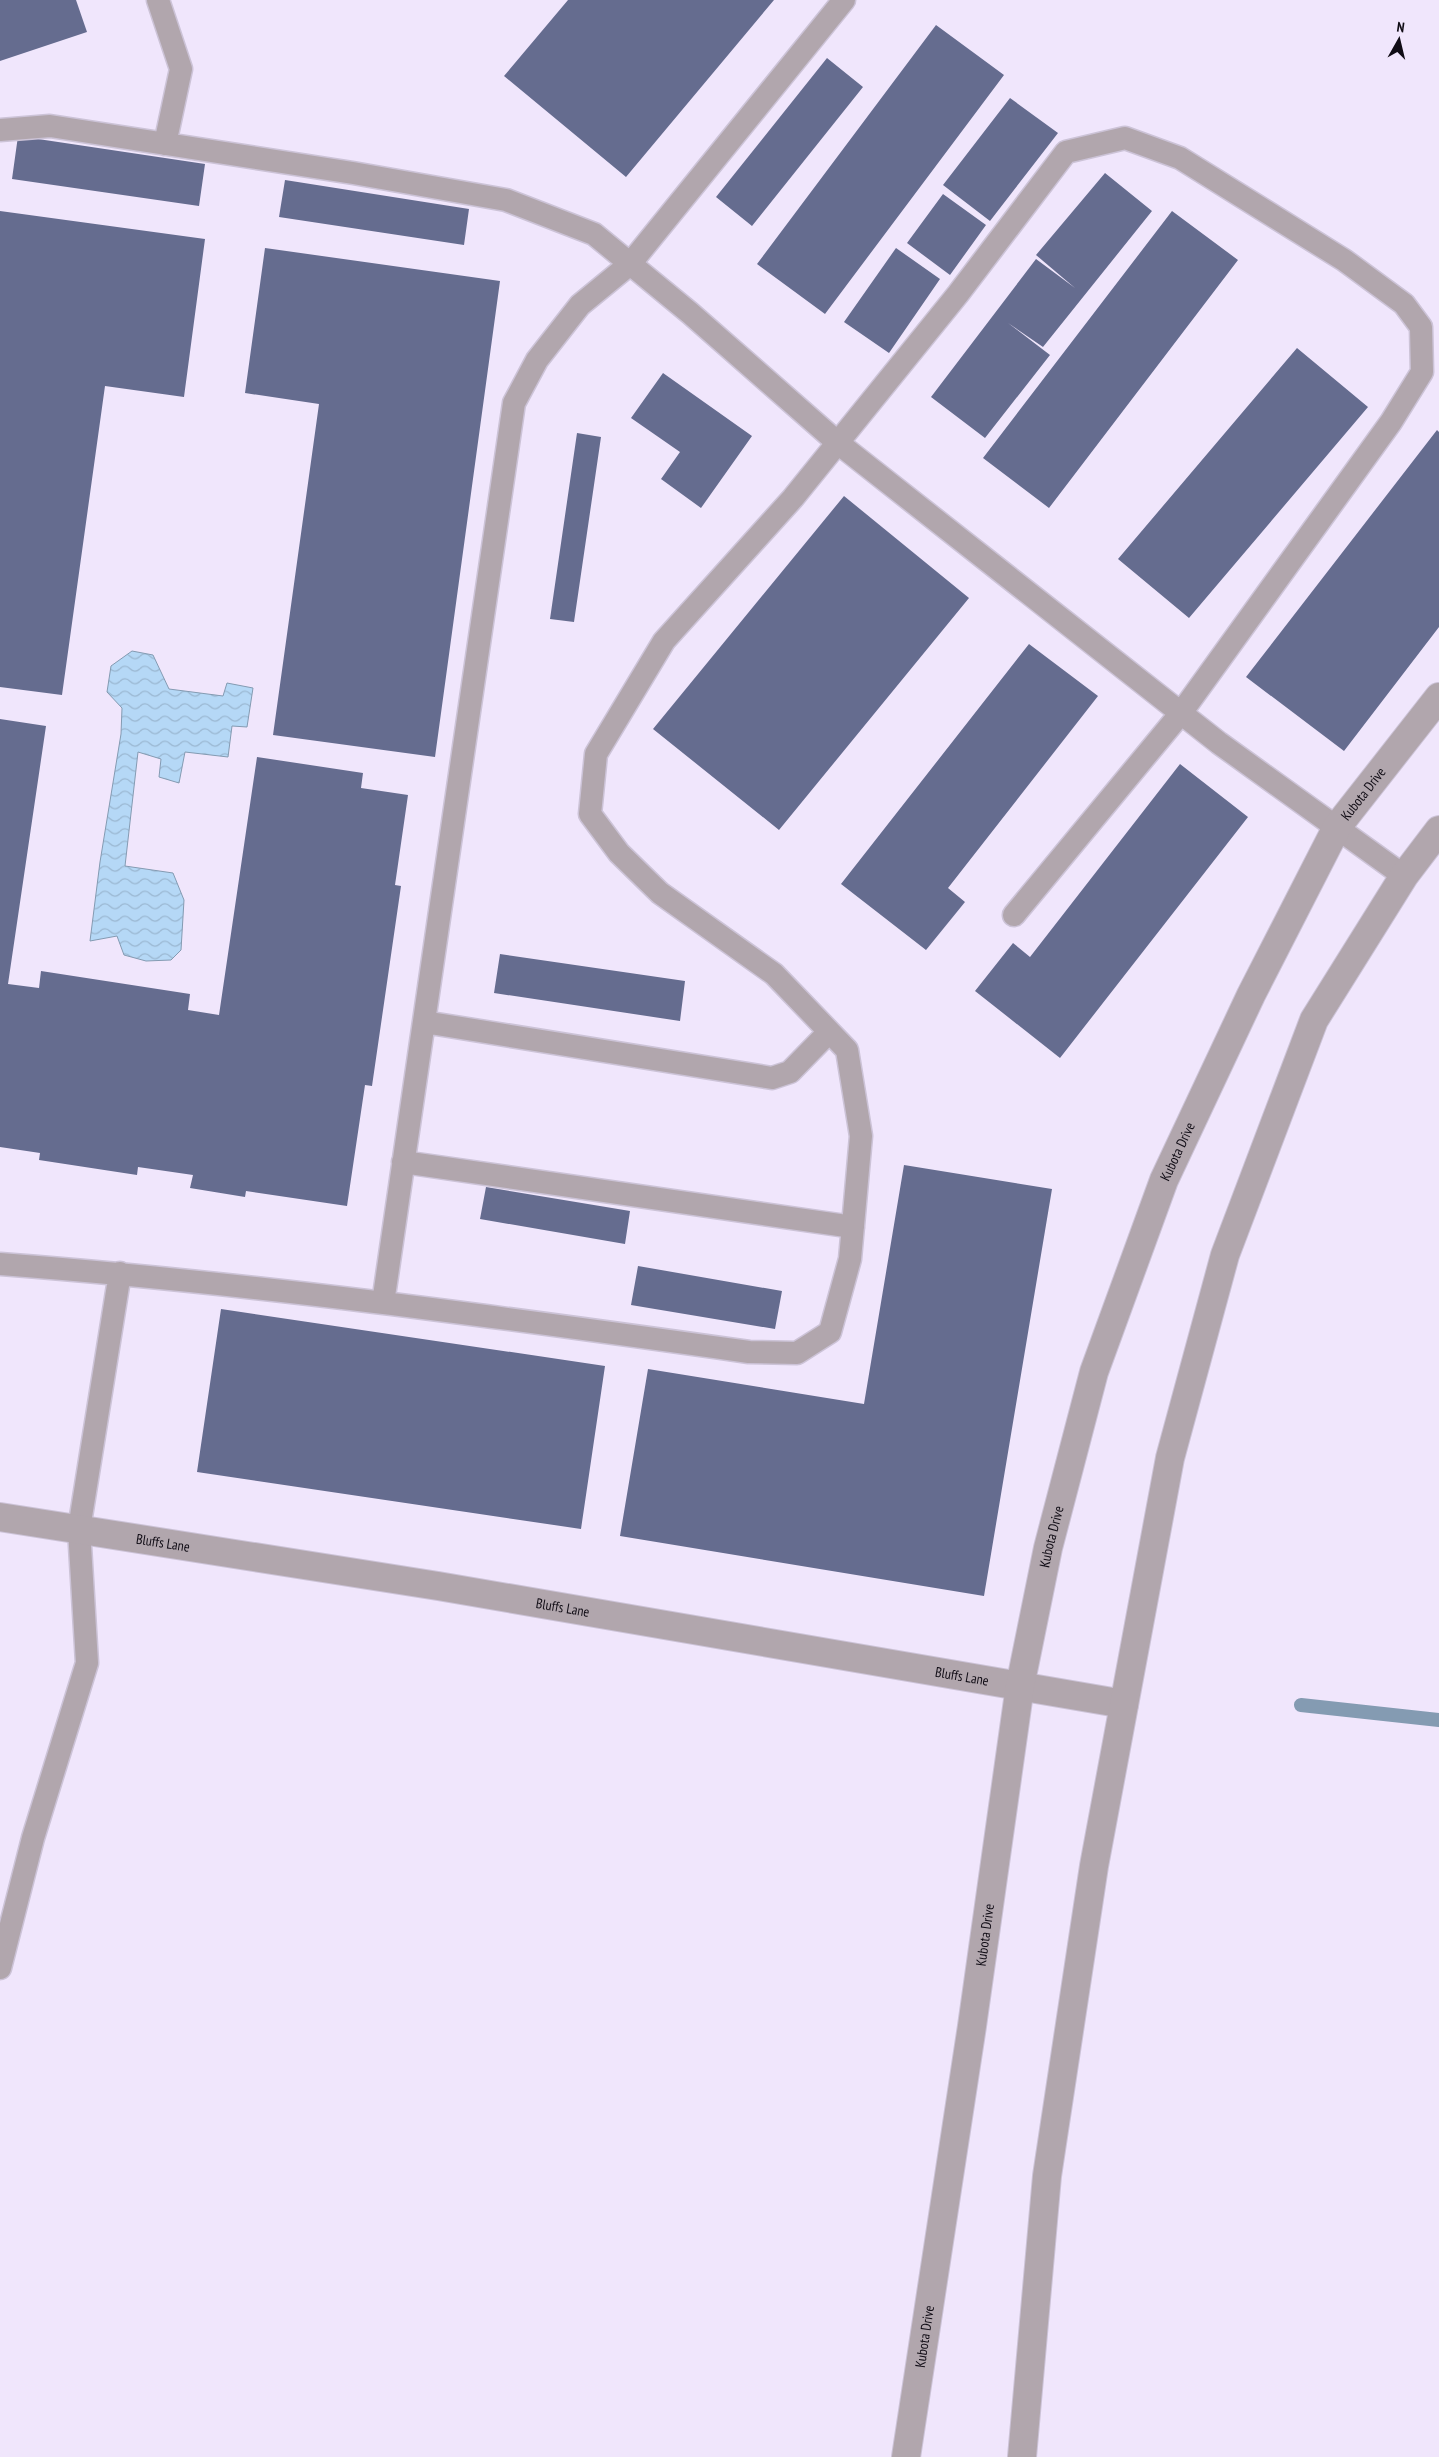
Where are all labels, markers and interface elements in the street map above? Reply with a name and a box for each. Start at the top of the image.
north arrow [1374,15,1424,65]
text: N [1396,18,1406,37]
street label: Kubota Drive [1337,763,1390,824]
street label: Kubota Drive [1156,1119,1199,1184]
street label: Kubota Drive [1035,1504,1068,1569]
street label: Bluffs Lane [135,1530,191,1556]
street label: Bluffs Lane [535,1594,591,1621]
street label: Bluffs Lane [934,1663,990,1690]
street label: Kubota Drive [972,1902,998,1967]
street label: Kubota Drive [911,2304,938,2369]

